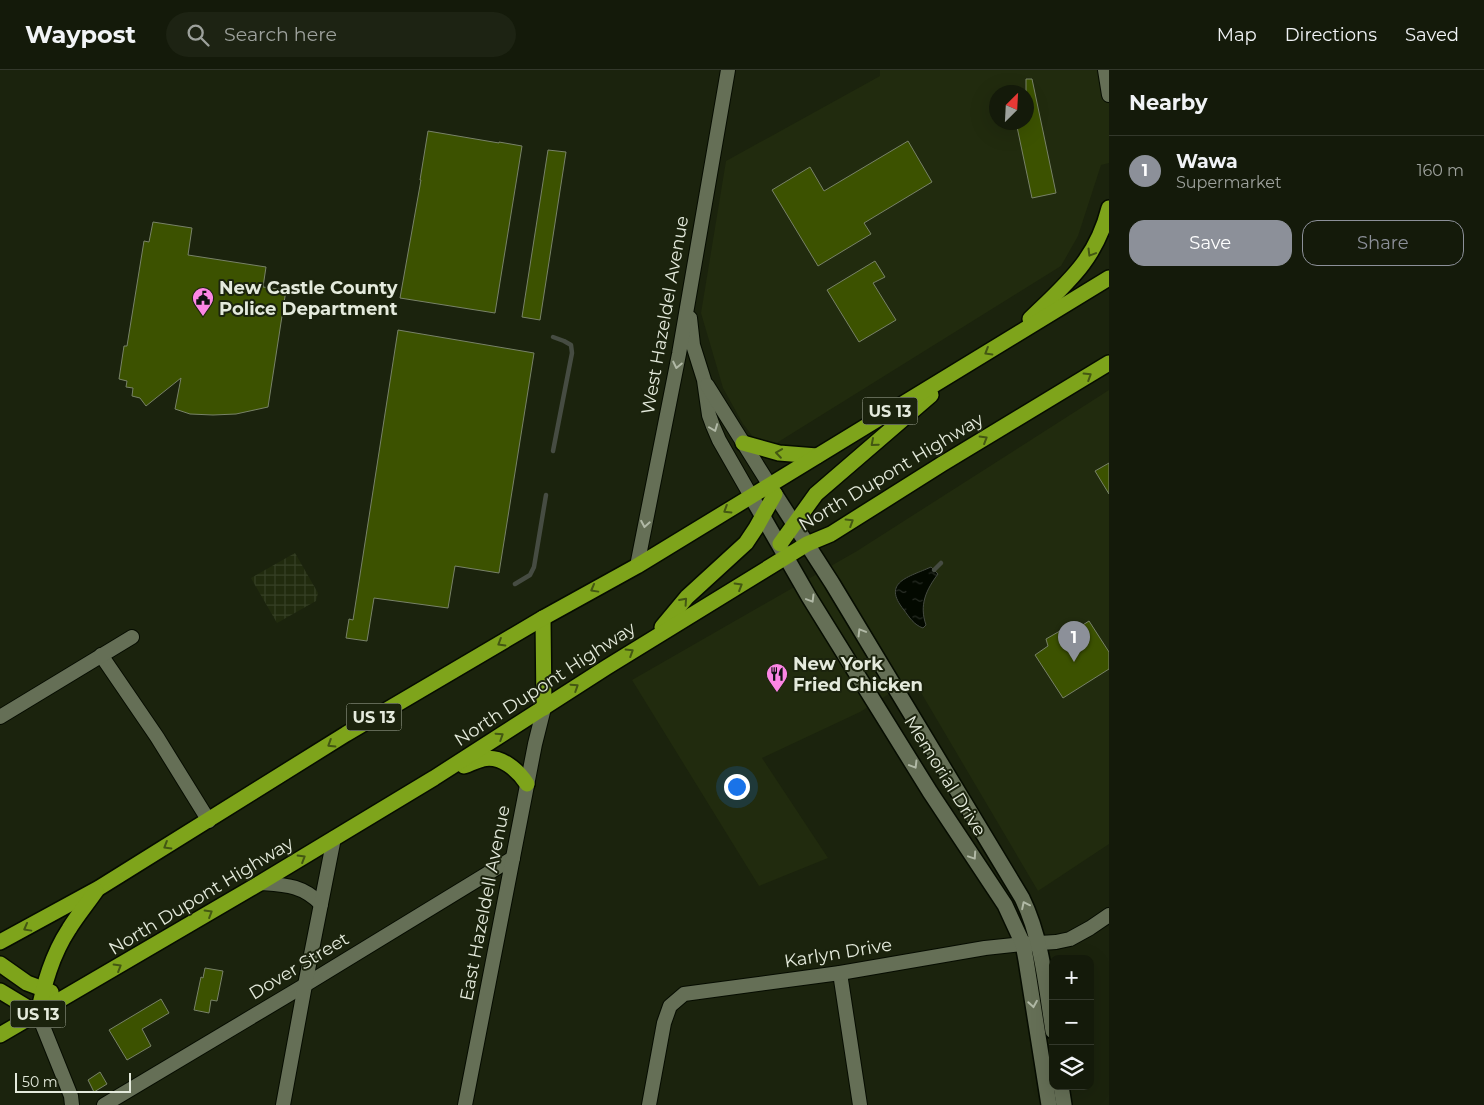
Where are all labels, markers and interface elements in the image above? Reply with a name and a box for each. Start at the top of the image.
search box [166,12,516,57]
text: Waypost [25,20,136,49]
icon: search [184,21,212,49]
text: Search here [224,23,337,46]
text: Map [1217,24,1257,46]
text: Directions [1285,24,1377,46]
text: Saved [1405,24,1459,46]
north arrow [989,85,1034,130]
text: Nearby [1129,90,1208,115]
text: Wawa [1176,150,1238,173]
text: 1 [1142,161,1148,180]
text: 160 m [1417,161,1464,180]
text: Supermarket [1176,173,1282,192]
street label: West Hazeldel Avenue [637,214,693,416]
button: Save [1129,220,1292,266]
button: Share [1302,220,1464,266]
one-way arrow [1087,247,1097,256]
place label: New Castle County Police Department [219,277,398,320]
public building icon: New Castle County Police Department [191,286,215,317]
one-way arrow [984,345,993,355]
one-way arrow [673,360,683,369]
one-way arrow [1082,373,1091,383]
road number: US 13 [862,398,918,424]
street label: North Dupont Highway [795,408,988,536]
one-way arrow [708,423,718,432]
one-way arrow [979,435,988,445]
one-way arrow [870,438,879,447]
one-way arrow [775,448,783,459]
one-way arrow [724,504,733,513]
one-way arrow [845,518,854,528]
one-way arrow [641,520,651,529]
one-way arrow [734,582,743,592]
one-way arrow [591,583,600,593]
one-way arrow [805,594,815,603]
one-way arrow [678,598,687,607]
street label: North Dupont Highway [450,617,640,751]
pin: 1 [1058,621,1090,662]
one-way arrow [857,628,867,637]
one-way arrow [497,636,506,646]
one-way arrow [624,649,633,659]
place label: New York Fried Chicken [793,653,923,696]
restaurant icon: New York Fried Chicken [765,662,789,693]
one-way arrow [569,684,579,693]
road number: US 13 [346,704,402,730]
street label: Memorial Drive [899,712,991,840]
one-way arrow [494,733,503,742]
one-way arrow [327,737,336,747]
one-way arrow [907,759,917,768]
your location [724,774,750,800]
street label: East Hazeldell Avenue [455,803,515,1003]
street label: North Dupont Highway [105,832,298,960]
one-way arrow [164,840,173,849]
one-way arrow [967,850,976,860]
one-way arrow [296,855,305,865]
one-way arrow [1021,902,1031,911]
one-way arrow [204,910,213,920]
one-way arrow [23,921,32,931]
street label: Dover Street [245,928,353,1004]
street label: Karlyn Drive [783,934,894,972]
map controls [1049,955,1094,1090]
button: + [1049,955,1094,1000]
one-way arrow [113,964,122,974]
one-way arrow [1028,1000,1038,1008]
button: − [1049,1000,1094,1045]
road number: US 13 [10,1001,66,1028]
button: layers [1049,1045,1094,1090]
scale bar [15,1070,131,1093]
text: 50 m [22,1073,58,1091]

